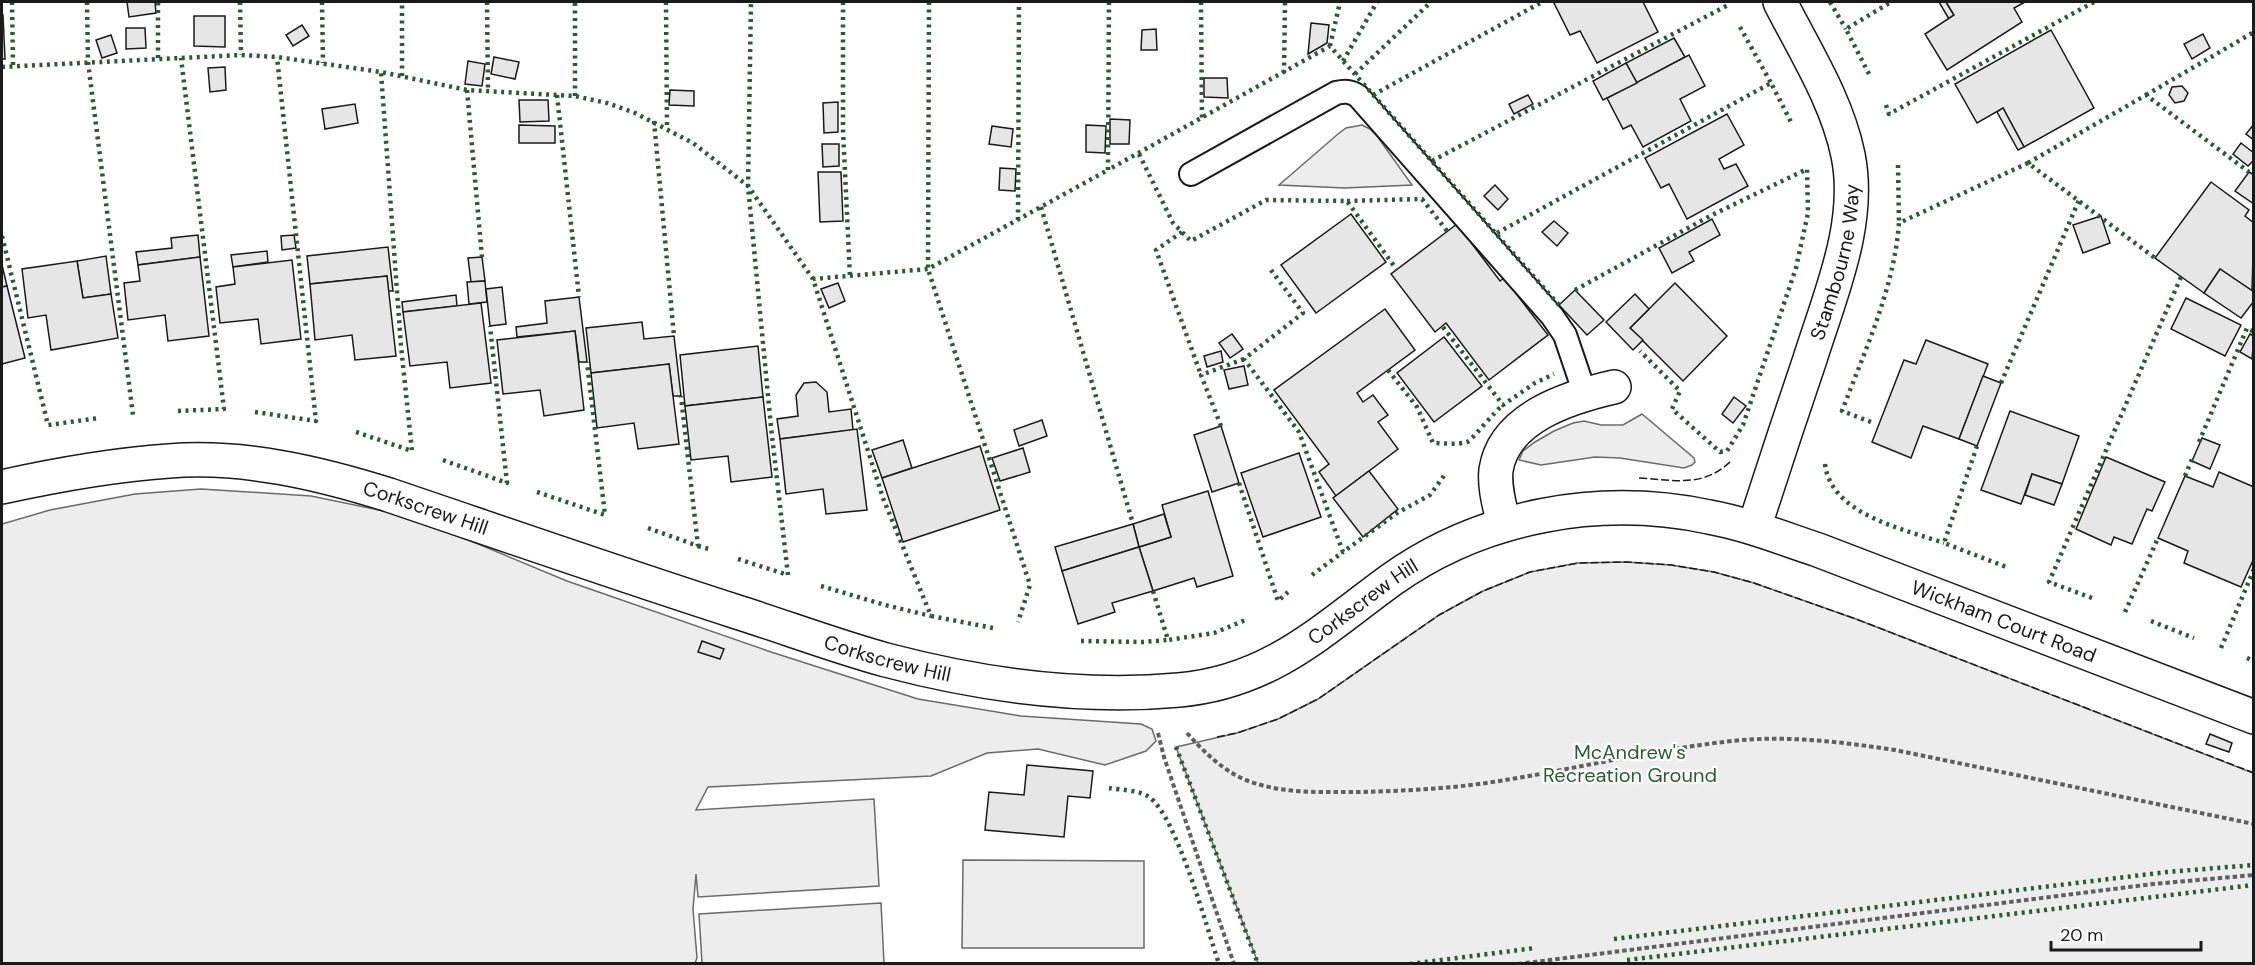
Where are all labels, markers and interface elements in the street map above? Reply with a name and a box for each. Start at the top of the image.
street label: Stambourne Way [1804,184,1864,343]
street label: Corkscrew Hill [360,475,492,541]
street label: Corkscrew Hill [1303,553,1423,651]
street label: Wickham Court Road [1908,574,2100,668]
street label: Corkscrew Hill [821,629,953,688]
park label: McAndrew's Recreation Ground [1543,739,1717,788]
scale bar [2051,914,2201,952]
text: 20 m [2060,923,2103,947]

